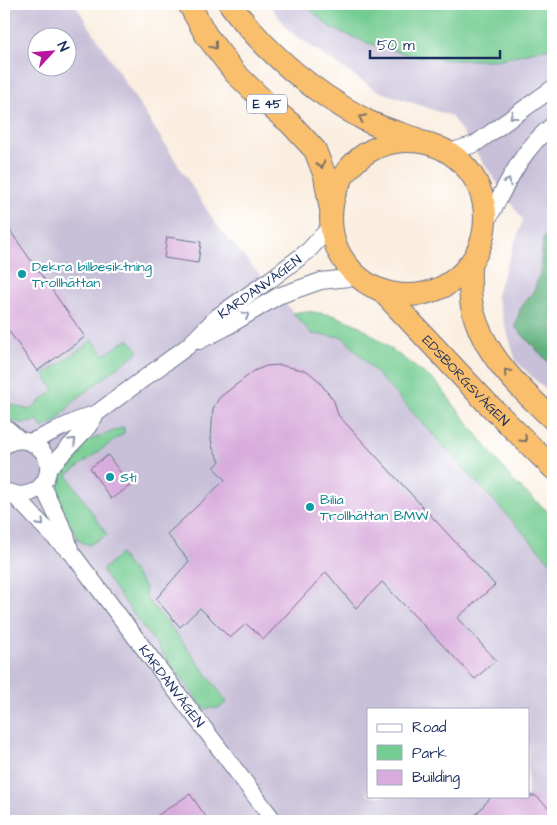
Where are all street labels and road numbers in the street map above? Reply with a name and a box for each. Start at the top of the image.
road number: E 45 [247,95,287,114]
street label: KARDANVÄGEN [214,250,306,324]
street label: EDSBORGSVÄGEN [417,331,514,431]
street label: KARDANVÄGEN [134,641,209,732]

